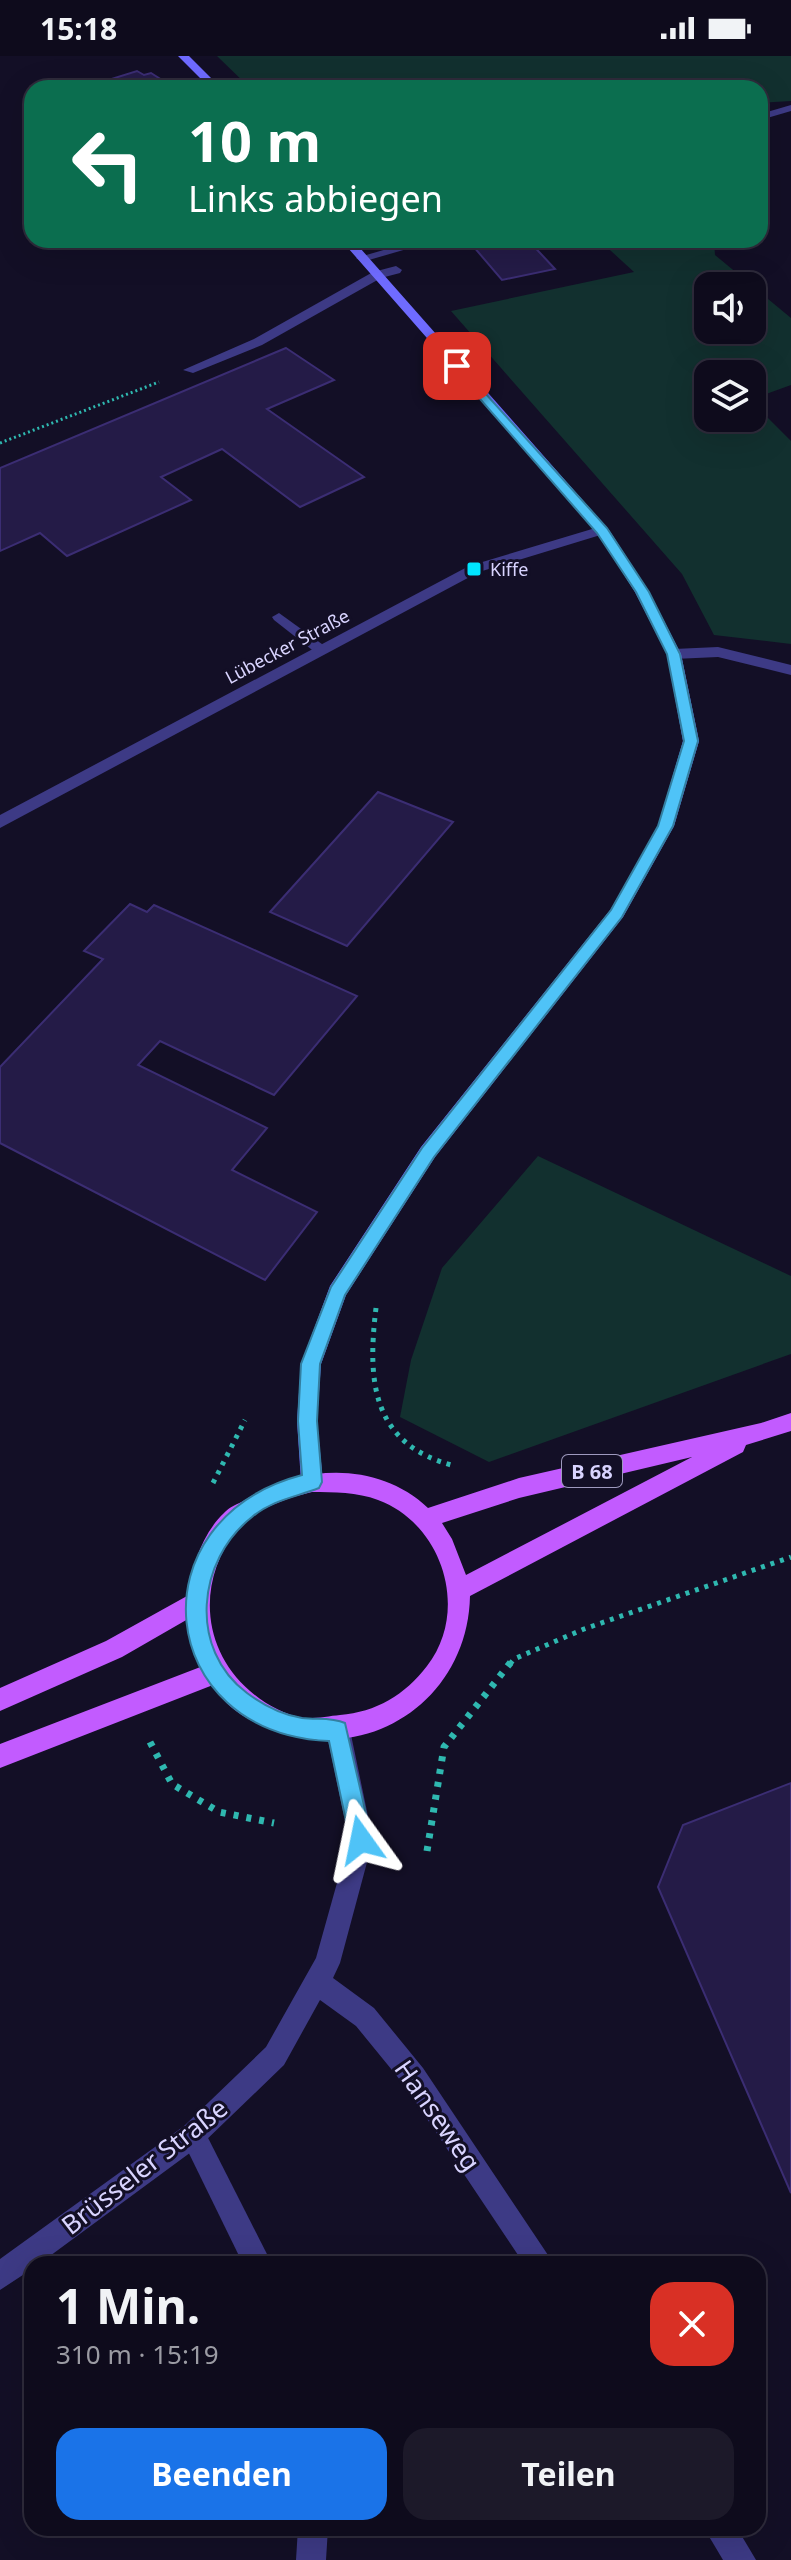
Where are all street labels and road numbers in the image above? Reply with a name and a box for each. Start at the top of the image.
street label: Lübecker Straße [221,603,353,689]
road number: B 68 [562,1455,622,1487]
street label: Hanseweg [387,2052,489,2178]
street label: Brüsseler Straße [53,2090,235,2242]

